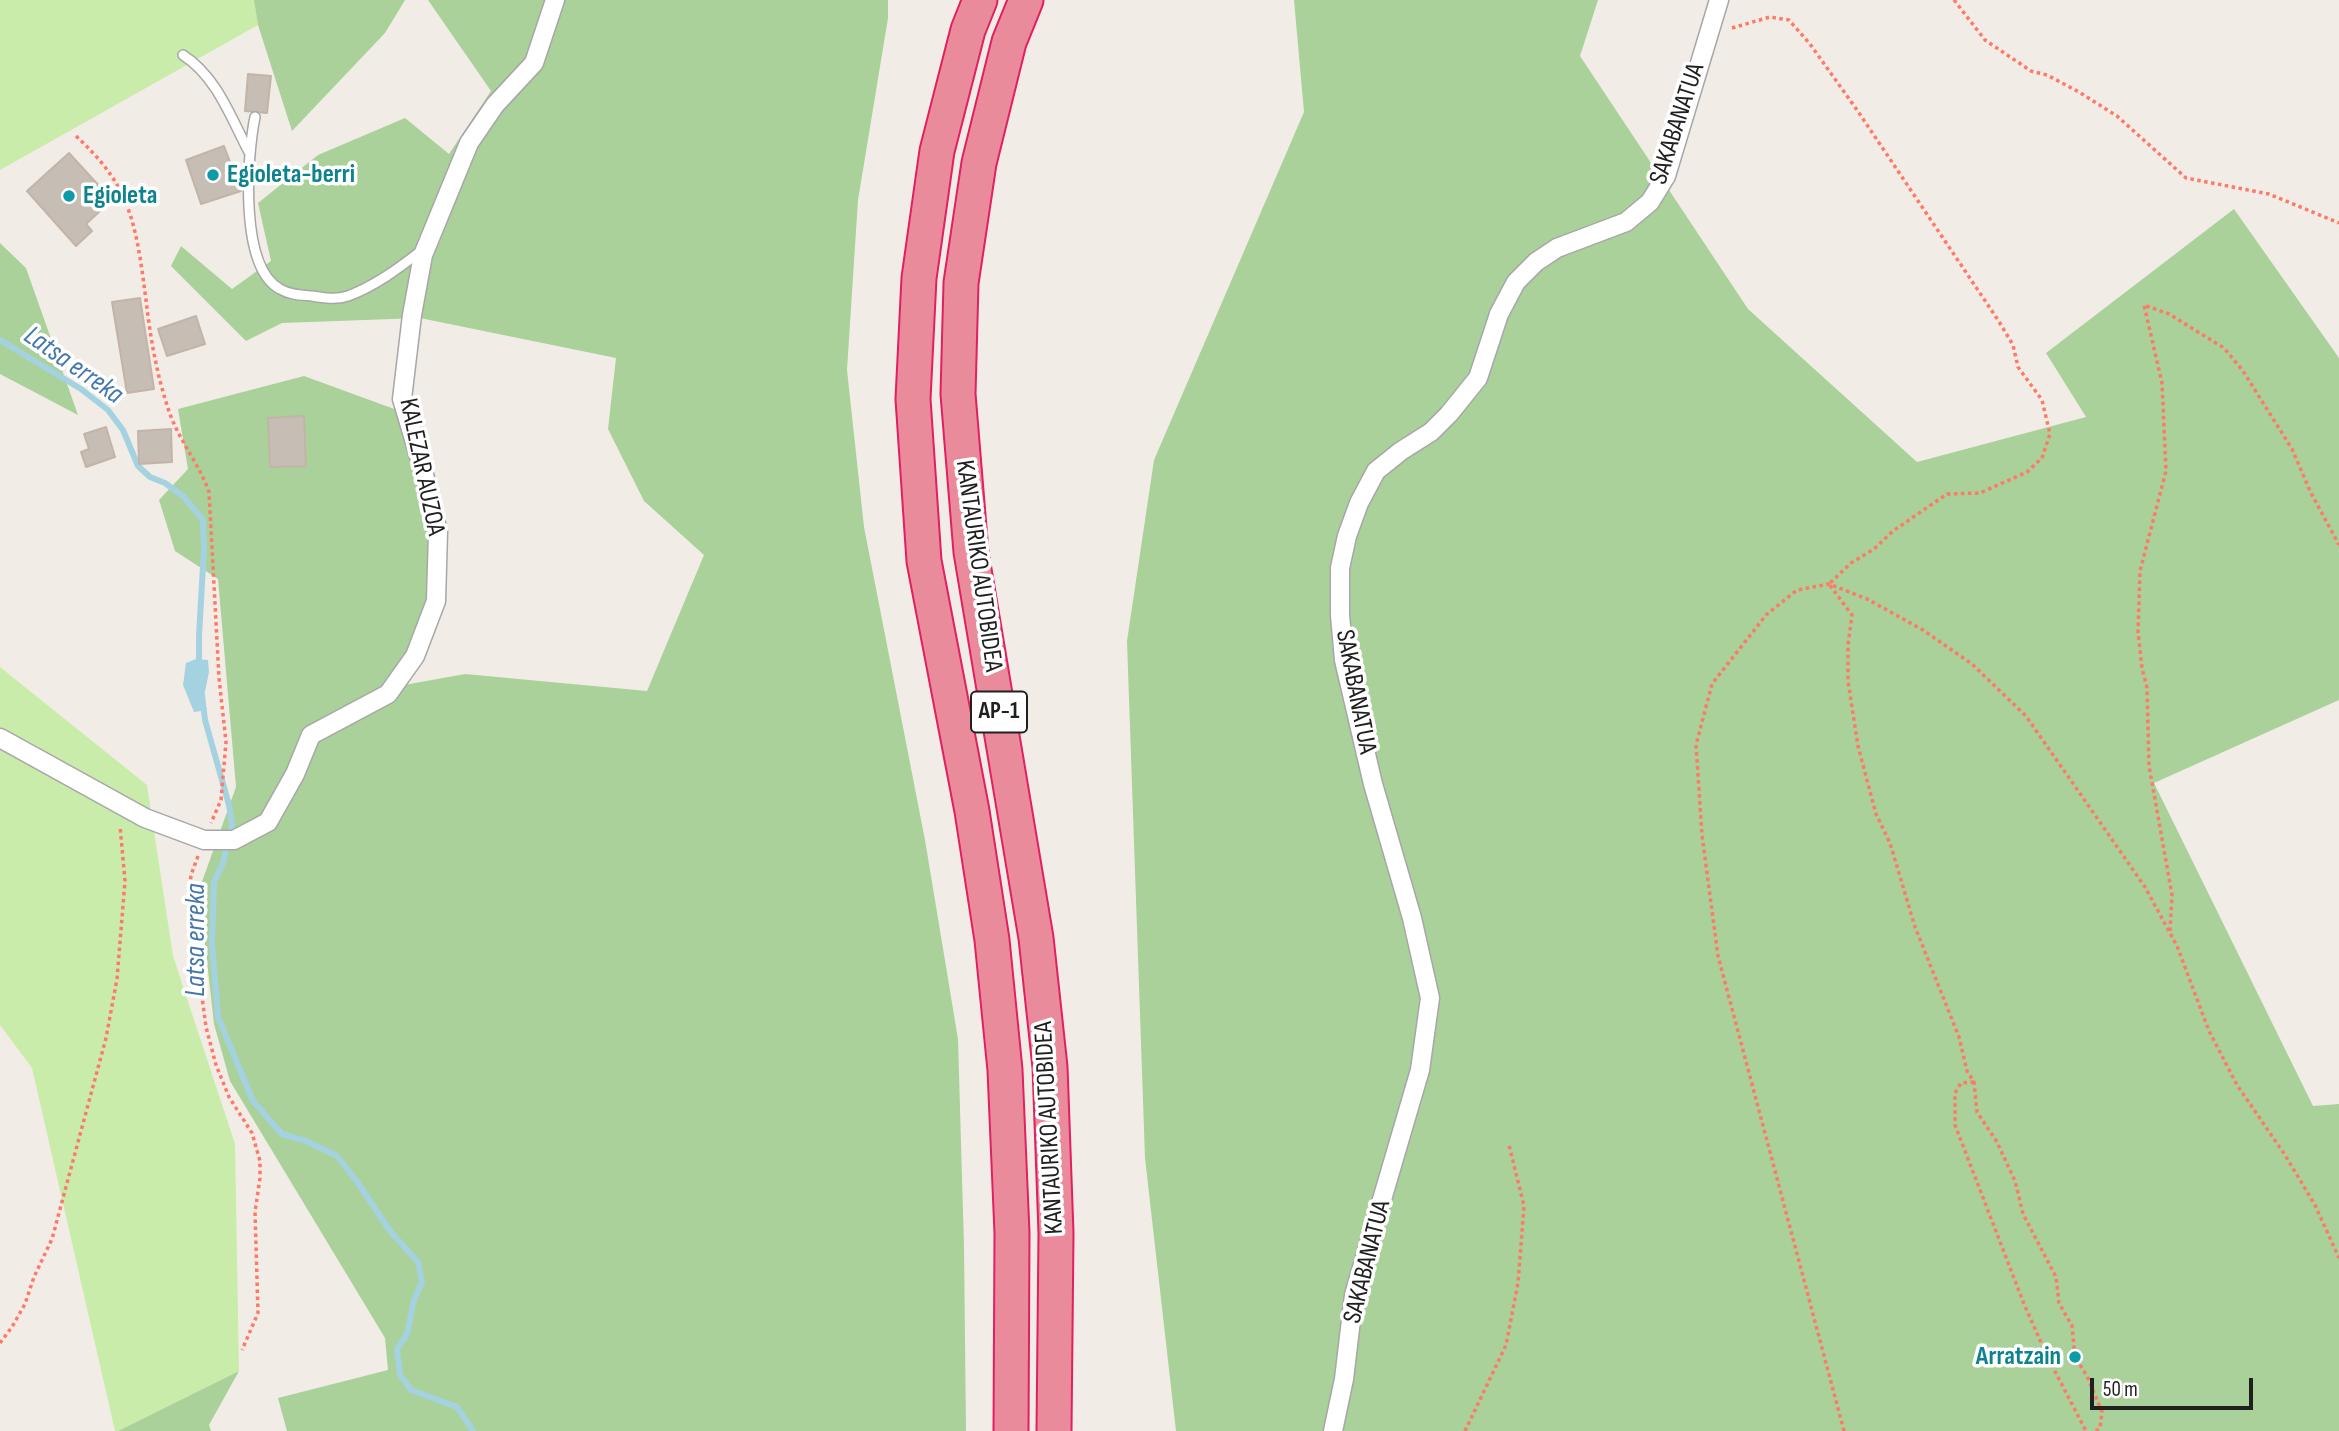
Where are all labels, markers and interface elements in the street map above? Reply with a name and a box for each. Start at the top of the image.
street label: SAKABANATUA [1644,59,1712,189]
place label: Egioleta-berri [227,159,355,191]
marker: Egioleta-berri [205,167,221,183]
place label: Egioleta [83,180,157,212]
marker: Egioleta [61,188,77,204]
water label: Latsa erreka [17,320,129,412]
street label: KALEZAR AUZOA [391,396,451,538]
street label: KANTAURIKO AUTOBIDEA [948,458,1008,674]
street label: SAKABANATUA [1328,627,1382,757]
road number: AP-1 [971,692,1027,732]
water label: Latsa erreka [180,883,214,997]
street label: KANTAURIKO AUTOBIDEA [1029,1021,1071,1235]
street label: SAKABANATUA [1338,1197,1398,1327]
place label: Arratzain [1976,1341,2061,1373]
marker: Arratzain [2067,1349,2083,1365]
scale bar [2094,1364,2257,1408]
text: 50 m [2103,1377,2138,1402]

